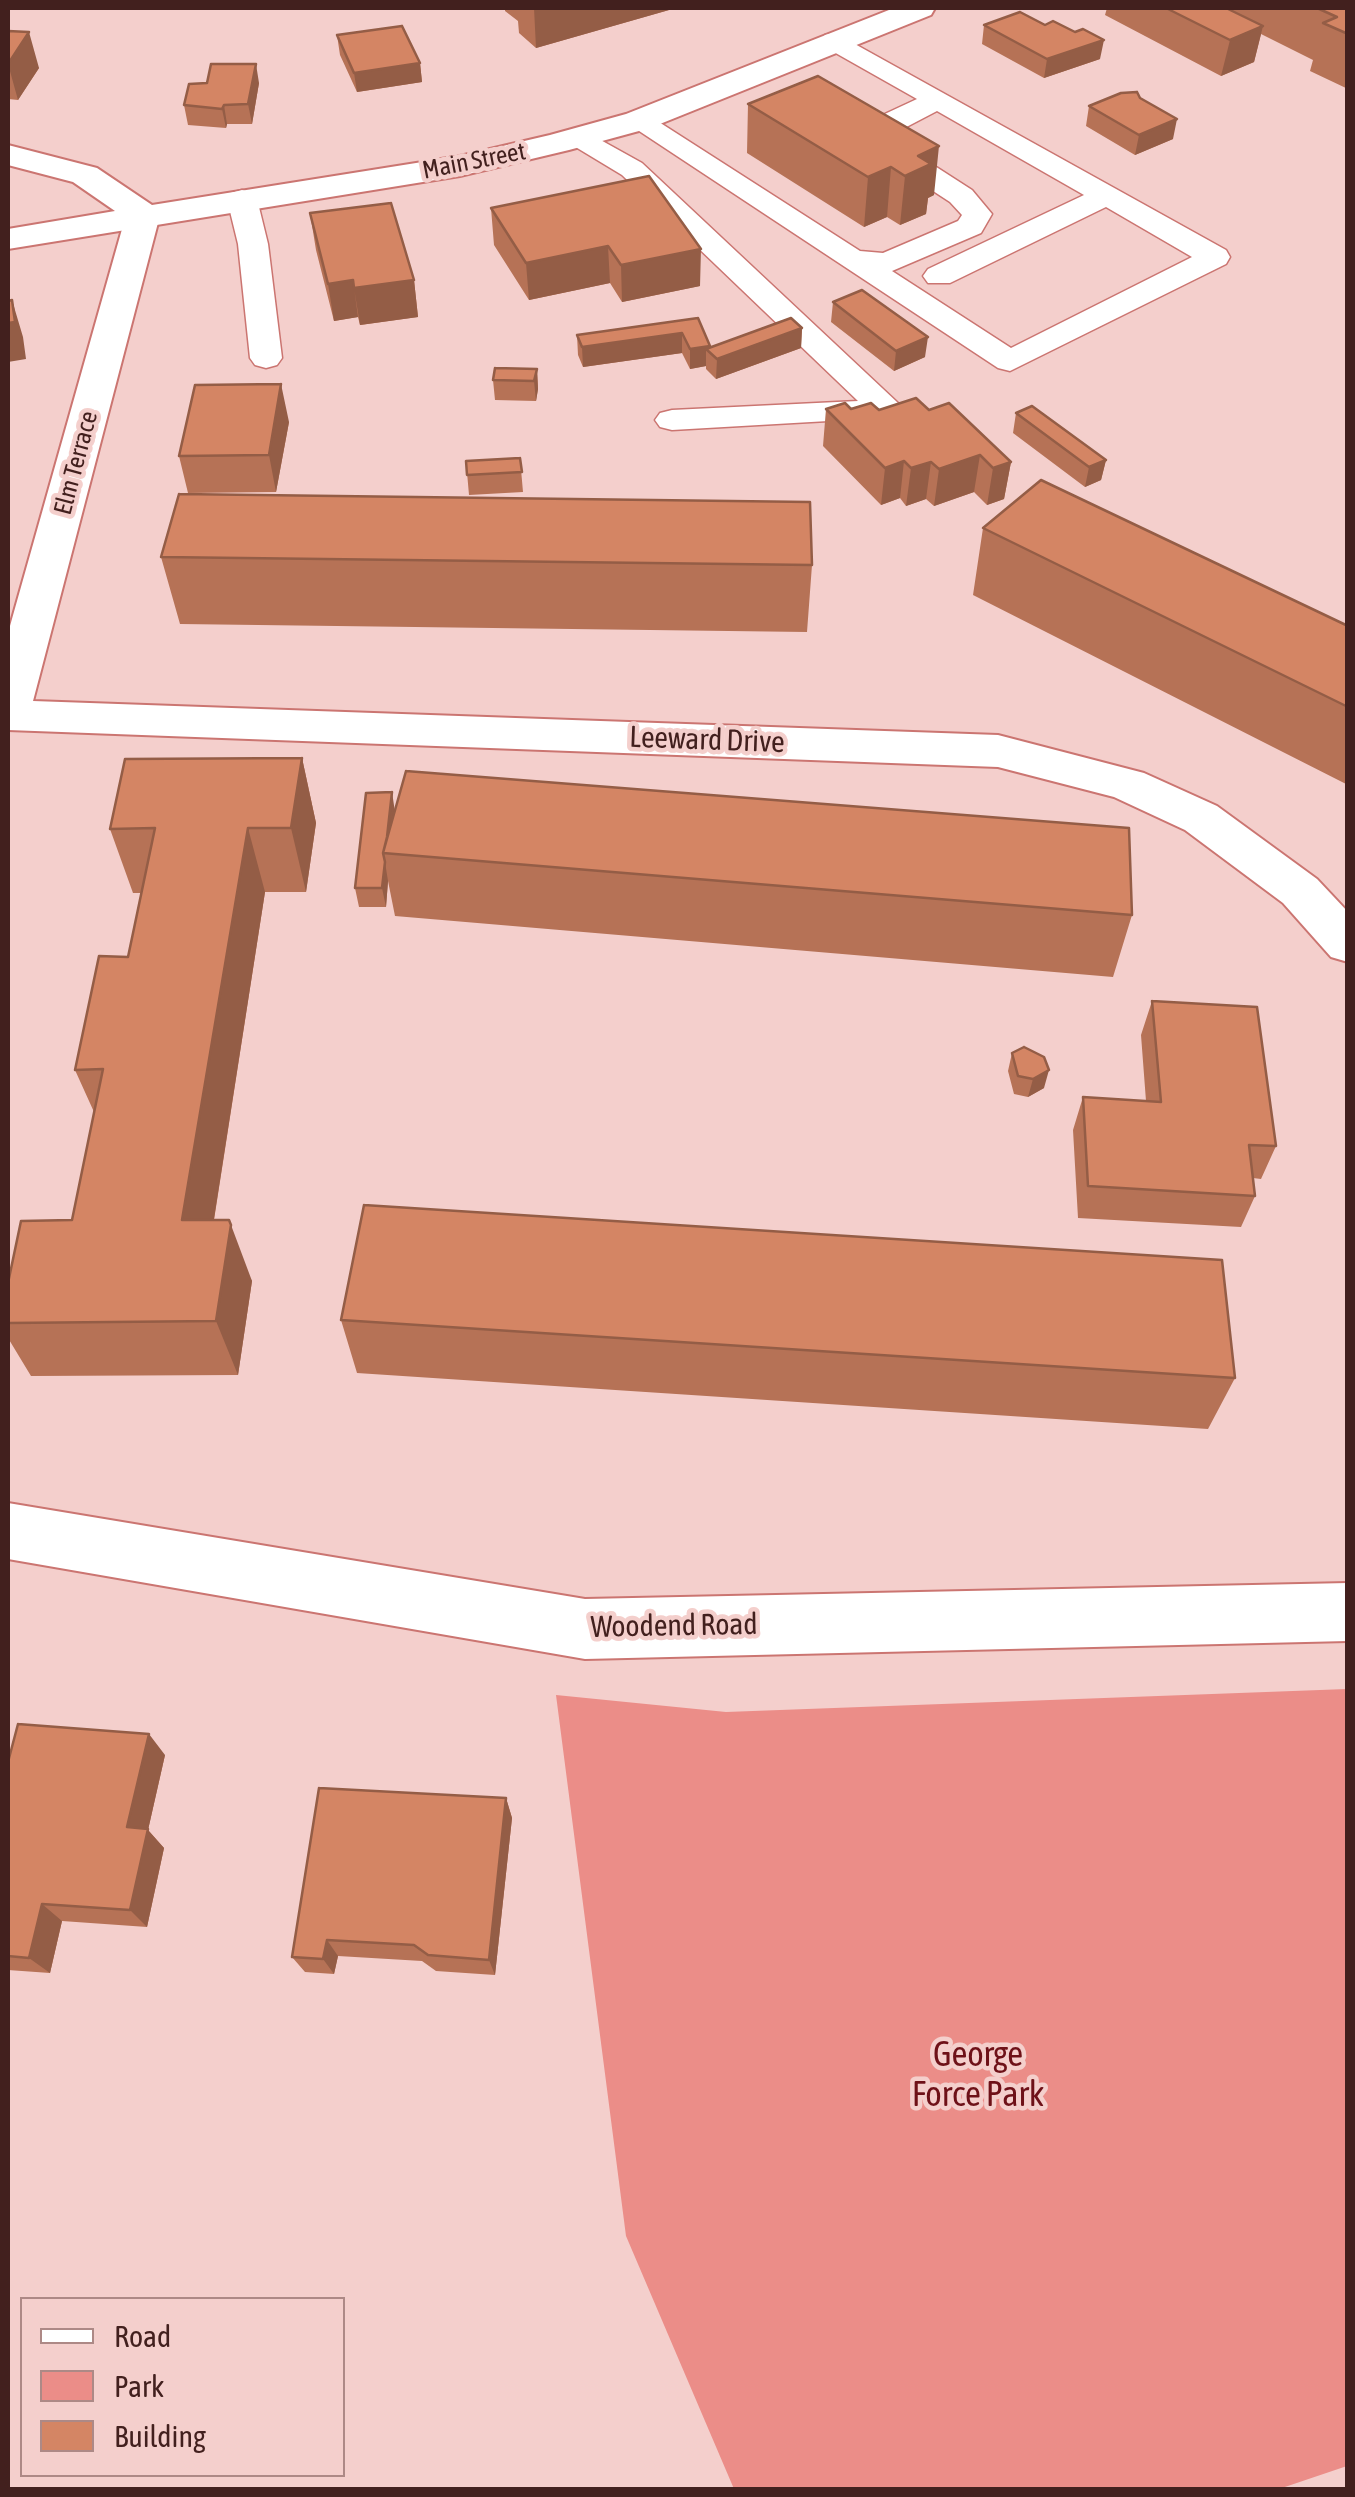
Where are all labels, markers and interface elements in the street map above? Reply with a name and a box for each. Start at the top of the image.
street label: Main Street [420,136,528,186]
street label: Elm Terrace [48,408,104,518]
street label: Leeward Drive [629,719,785,761]
street label: Woodend Road [590,1607,758,1645]
park label: George Force Park [912,2034,1044,2116]
legend [20,2297,345,2477]
text: Road [114,2319,171,2353]
text: Park [114,2369,164,2403]
text: Building [114,2419,206,2453]

